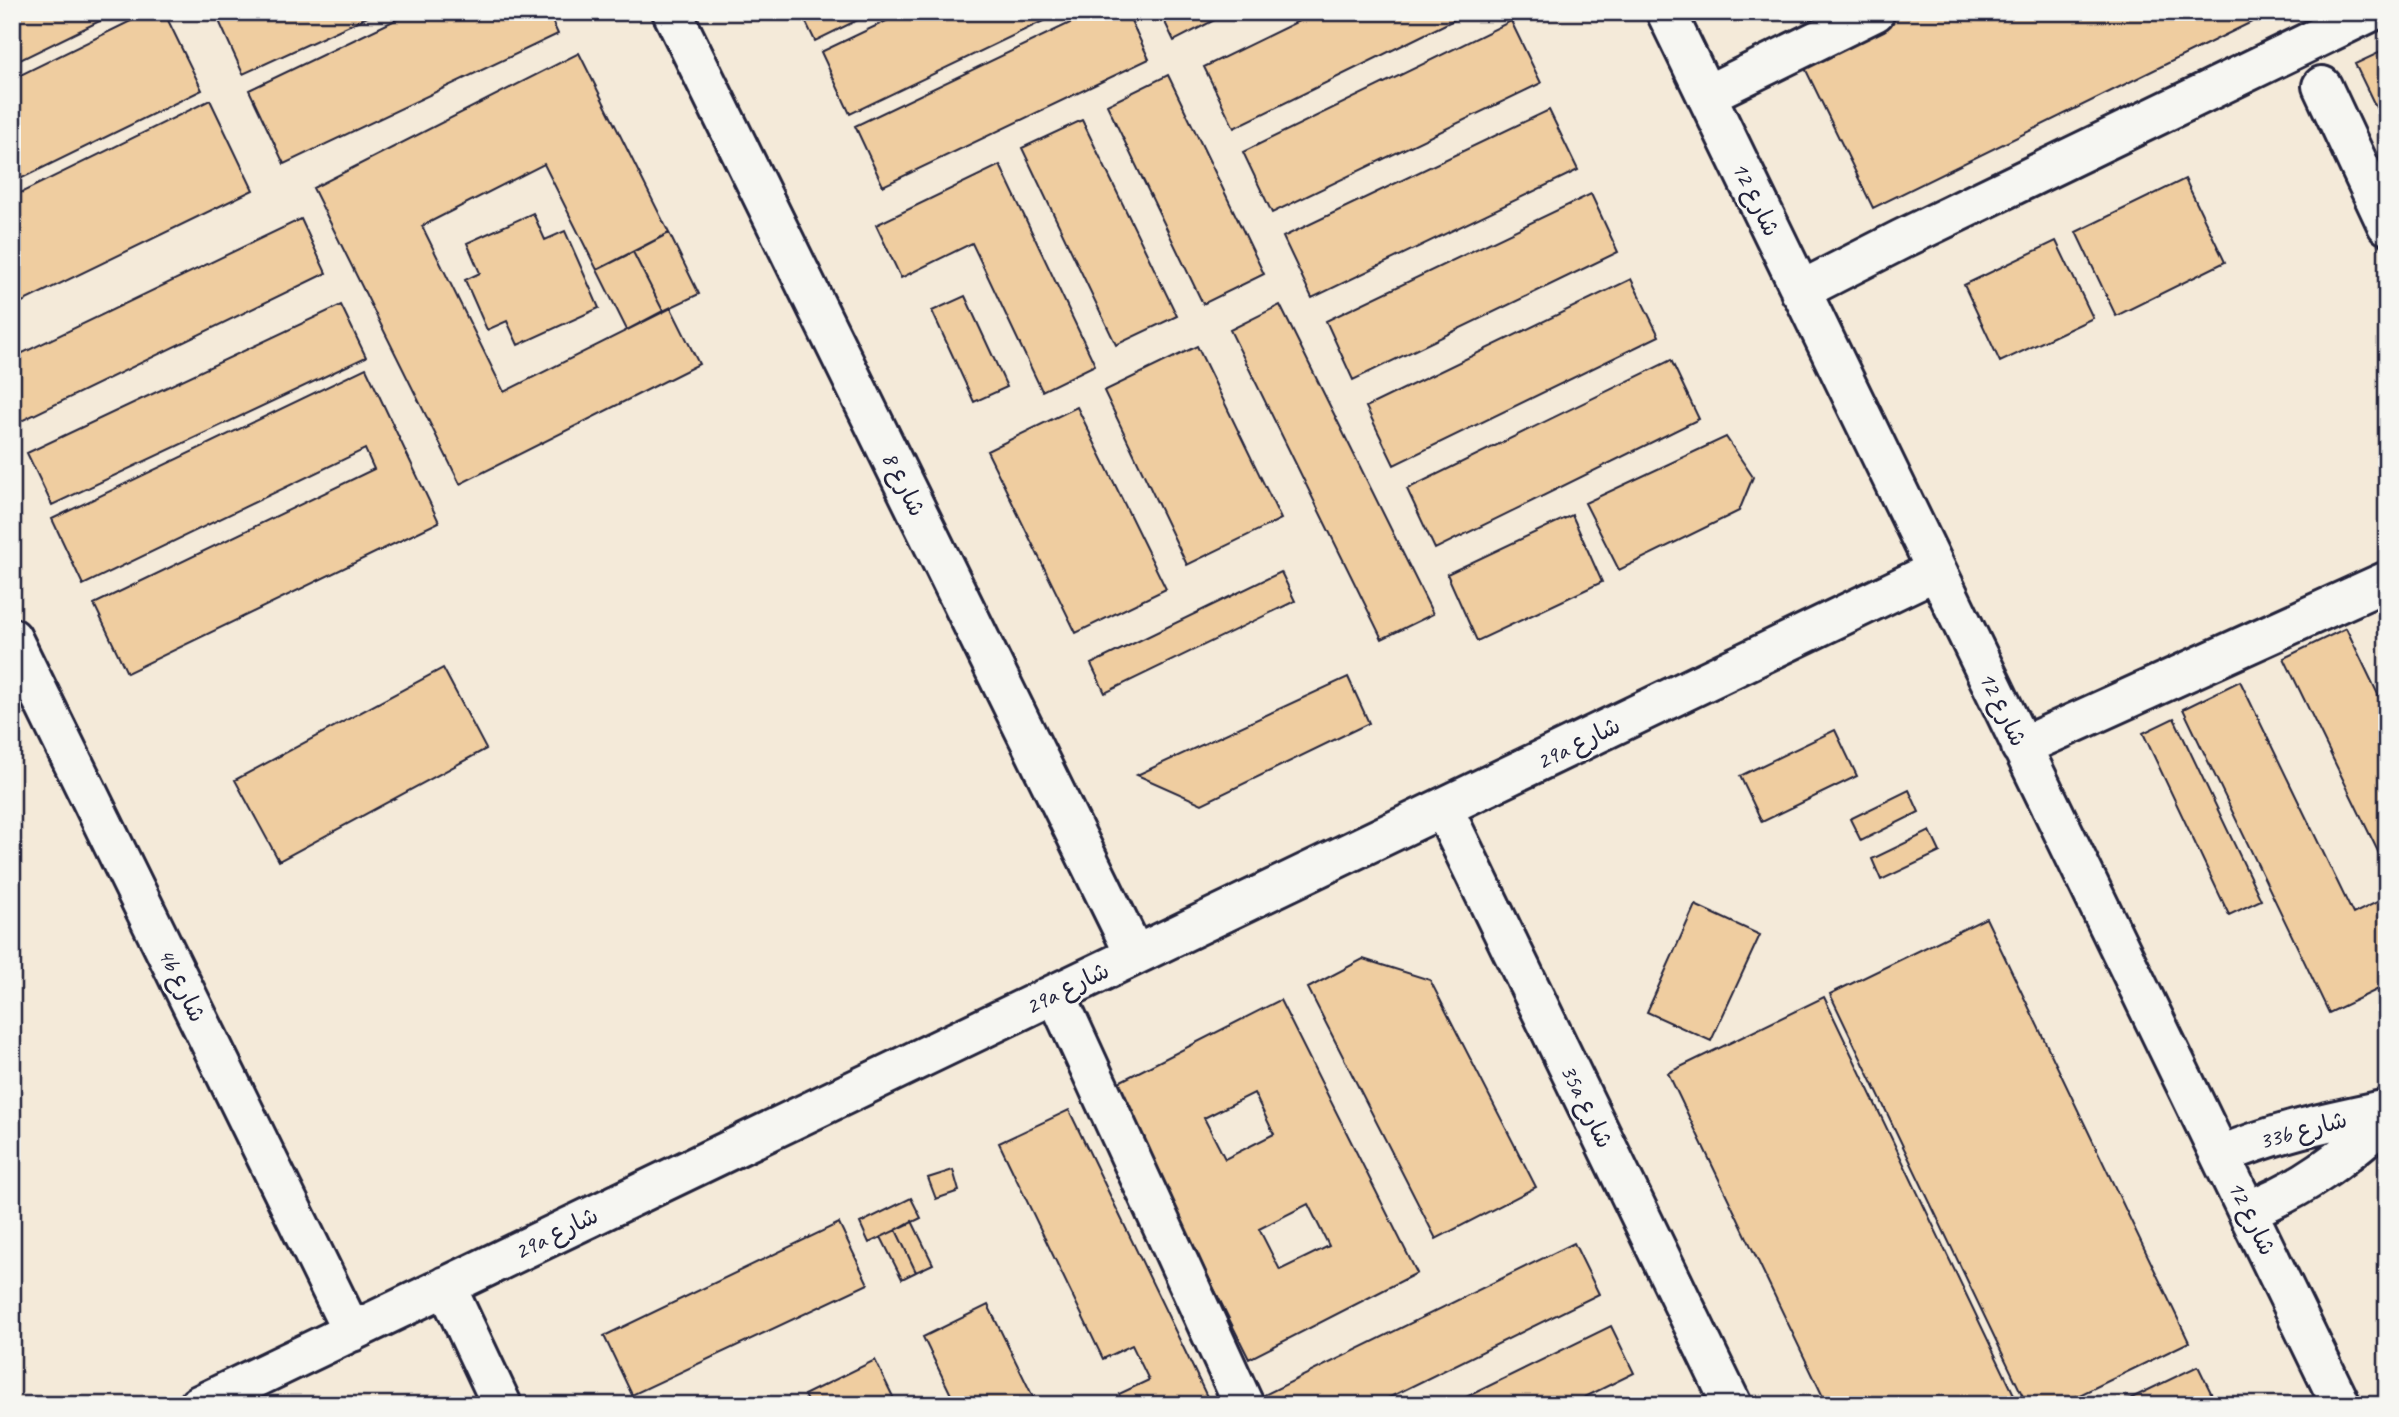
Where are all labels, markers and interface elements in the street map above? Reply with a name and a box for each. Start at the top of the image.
street label: شارع 12 [1723,157,1787,242]
street label: شارع 8 [874,447,933,522]
street label: شارع 12 [1970,667,2034,752]
street label: 29a شارع [1531,710,1626,778]
street label: 4b شارع [149,943,213,1028]
street label: 29a شارع [1020,955,1115,1023]
street label: 35a شارع [1552,1059,1620,1154]
street label: 33b شارع [2256,1104,2351,1158]
street label: شارع 12 [2219,1176,2283,1261]
street label: 29a شارع [509,1200,604,1268]

